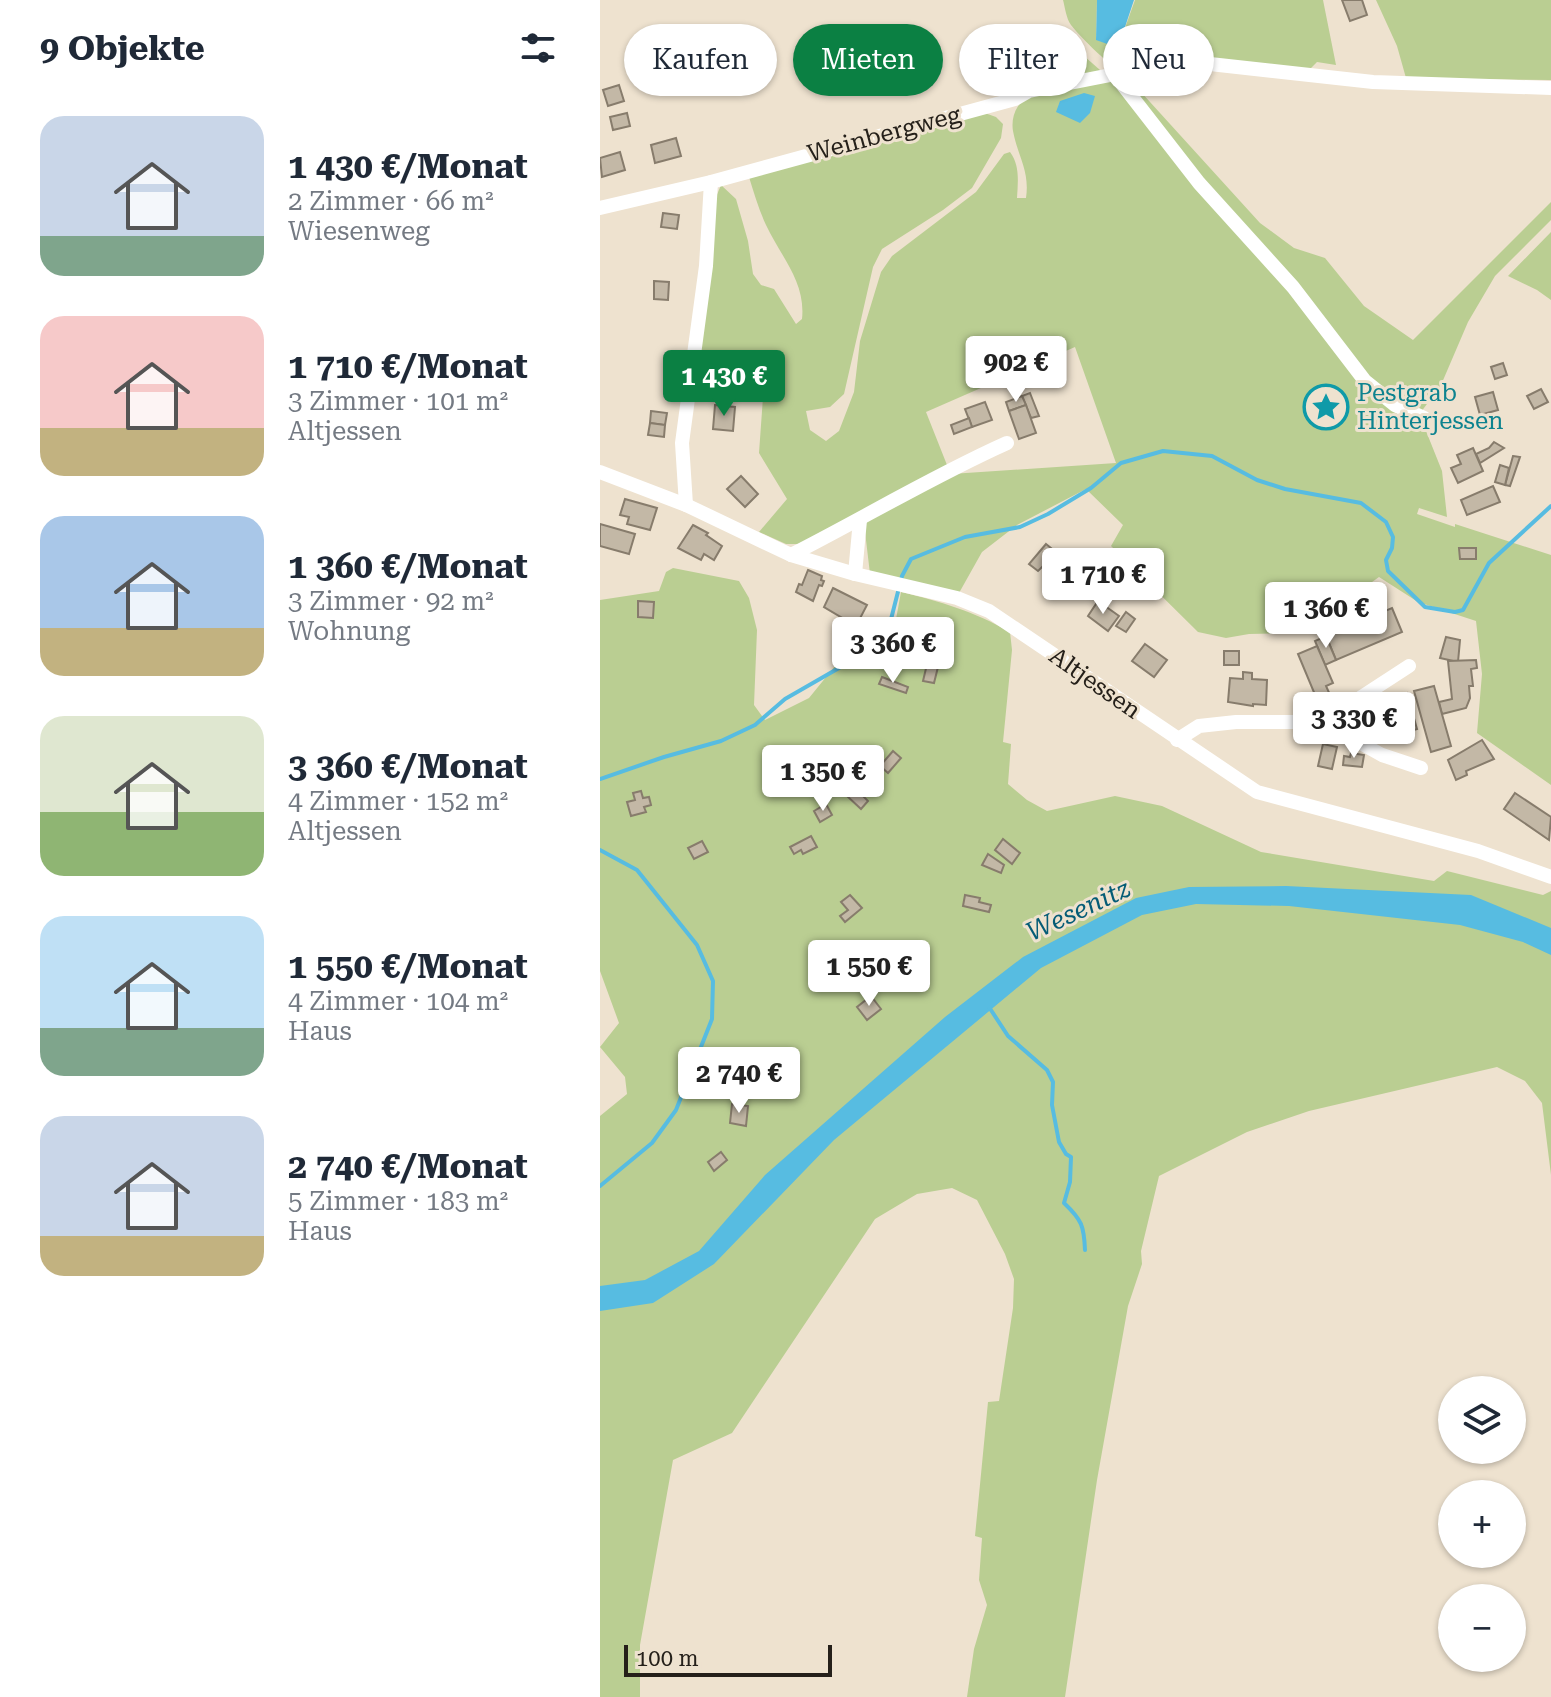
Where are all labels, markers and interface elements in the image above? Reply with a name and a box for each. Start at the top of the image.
chip: Kaufen [624,24,777,96]
chip: Mieten [793,24,943,96]
chip: Filter [959,24,1087,96]
chip: Neu [1103,24,1214,96]
icon: filters [516,26,560,70]
text: 9 Objekte [40,28,205,68]
street label: Weinbergweg [804,100,964,168]
text: 1 430 €/Monat [288,146,528,186]
icon: home [104,148,200,244]
text: 2 Zimmer · 66 m² [288,186,494,216]
text: Wiesenweg [288,216,430,246]
pin: 902 € [960,336,1072,404]
text: 1 710 €/Monat [288,346,528,386]
text: 902 € [984,347,1048,377]
icon: home [104,348,200,444]
pin: 1 430 € [650,350,798,418]
text: 1 430 € [681,361,767,391]
place label: Pestgrab Hinterjessen [1357,379,1504,435]
place icon: Pestgrab Hinterjessen [1302,383,1350,431]
text: 3 Zimmer · 101 m² [288,386,508,416]
text: Altjessen [288,416,402,446]
text: 1 360 €/Monat [288,546,528,586]
icon: home [104,548,200,644]
pin: 1 710 € [1029,548,1177,616]
text: 1 710 € [1060,559,1146,589]
pin: 1 360 € [1252,582,1400,650]
text: 3 Zimmer · 92 m² [288,586,494,616]
text: 1 360 € [1283,593,1369,623]
text: Wohnung [288,616,410,646]
pin: 3 360 € [819,617,967,685]
text: 3 360 € [850,628,936,658]
street label: Altjessen [1044,641,1146,725]
pin: 3 330 € [1280,692,1428,760]
text: 3 330 € [1311,703,1397,733]
pin: 1 350 € [749,745,897,813]
text: 3 360 €/Monat [288,746,528,786]
icon: home [104,748,200,844]
text: 1 350 € [780,756,866,786]
text: 4 Zimmer · 152 m² [288,786,508,816]
text: Altjessen [288,816,402,846]
water label: Wesenitz [1021,873,1135,947]
pin: 1 550 € [795,940,943,1008]
text: 1 550 €/Monat [288,946,528,986]
icon: home [104,948,200,1044]
text: 1 550 € [826,951,912,981]
text: 4 Zimmer · 104 m² [288,986,508,1016]
text: Haus [288,1016,352,1046]
pin: 2 740 € [665,1047,813,1115]
text: 2 740 € [696,1058,782,1088]
text: 2 740 €/Monat [288,1146,528,1186]
icon: home [104,1148,200,1244]
text: 5 Zimmer · 183 m² [288,1186,508,1216]
text: Haus [288,1216,352,1246]
map controls [1438,1376,1526,1672]
button: layers [1438,1376,1526,1464]
button: + [1438,1480,1526,1568]
button: − [1438,1584,1526,1672]
scale bar [624,1641,832,1677]
text: 100 m [636,1646,699,1671]

